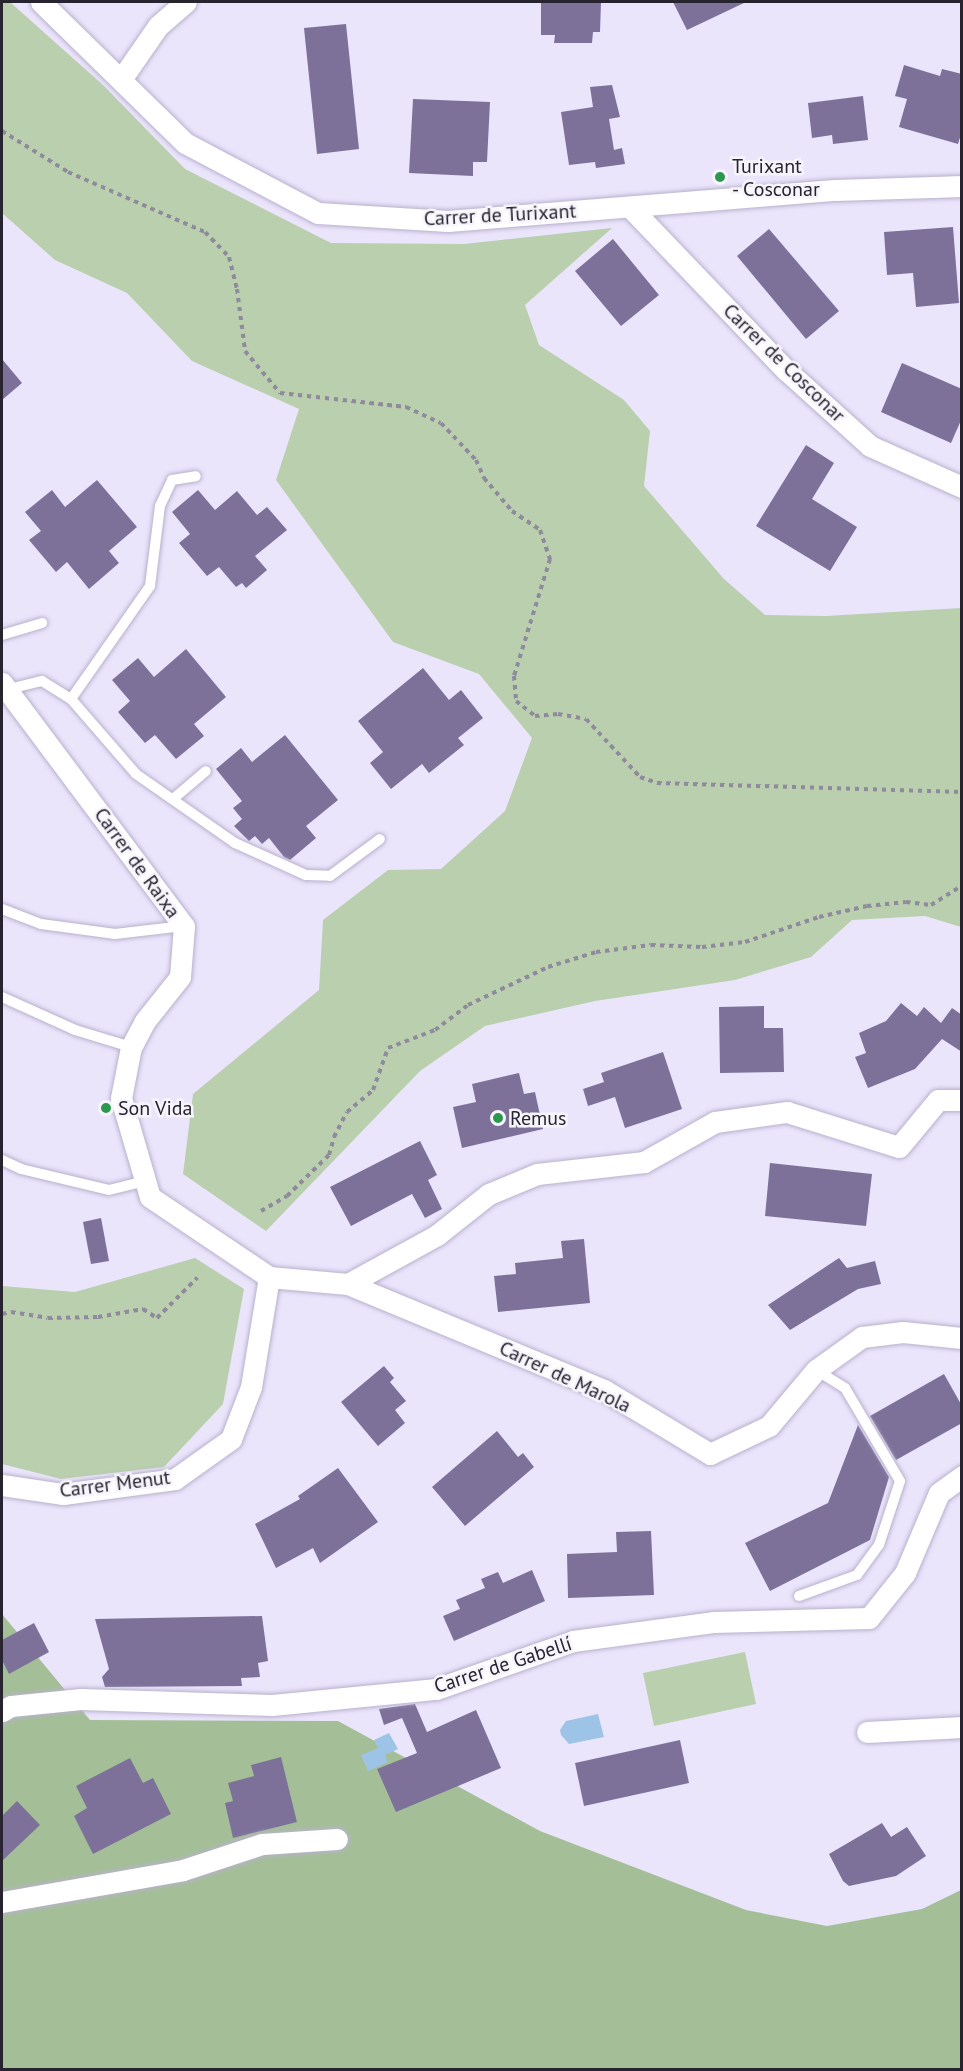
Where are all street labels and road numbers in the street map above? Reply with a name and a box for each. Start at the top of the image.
street label: Carrer de Turixant [423,199,577,231]
street label: Carrer de Cosconar [718,299,850,427]
street label: Carrer de Raixa [89,803,185,923]
street label: Carrer de Marola [495,1336,635,1418]
street label: Carrer Menut [58,1465,172,1503]
street label: Carrer de Gabellí [431,1631,575,1699]

